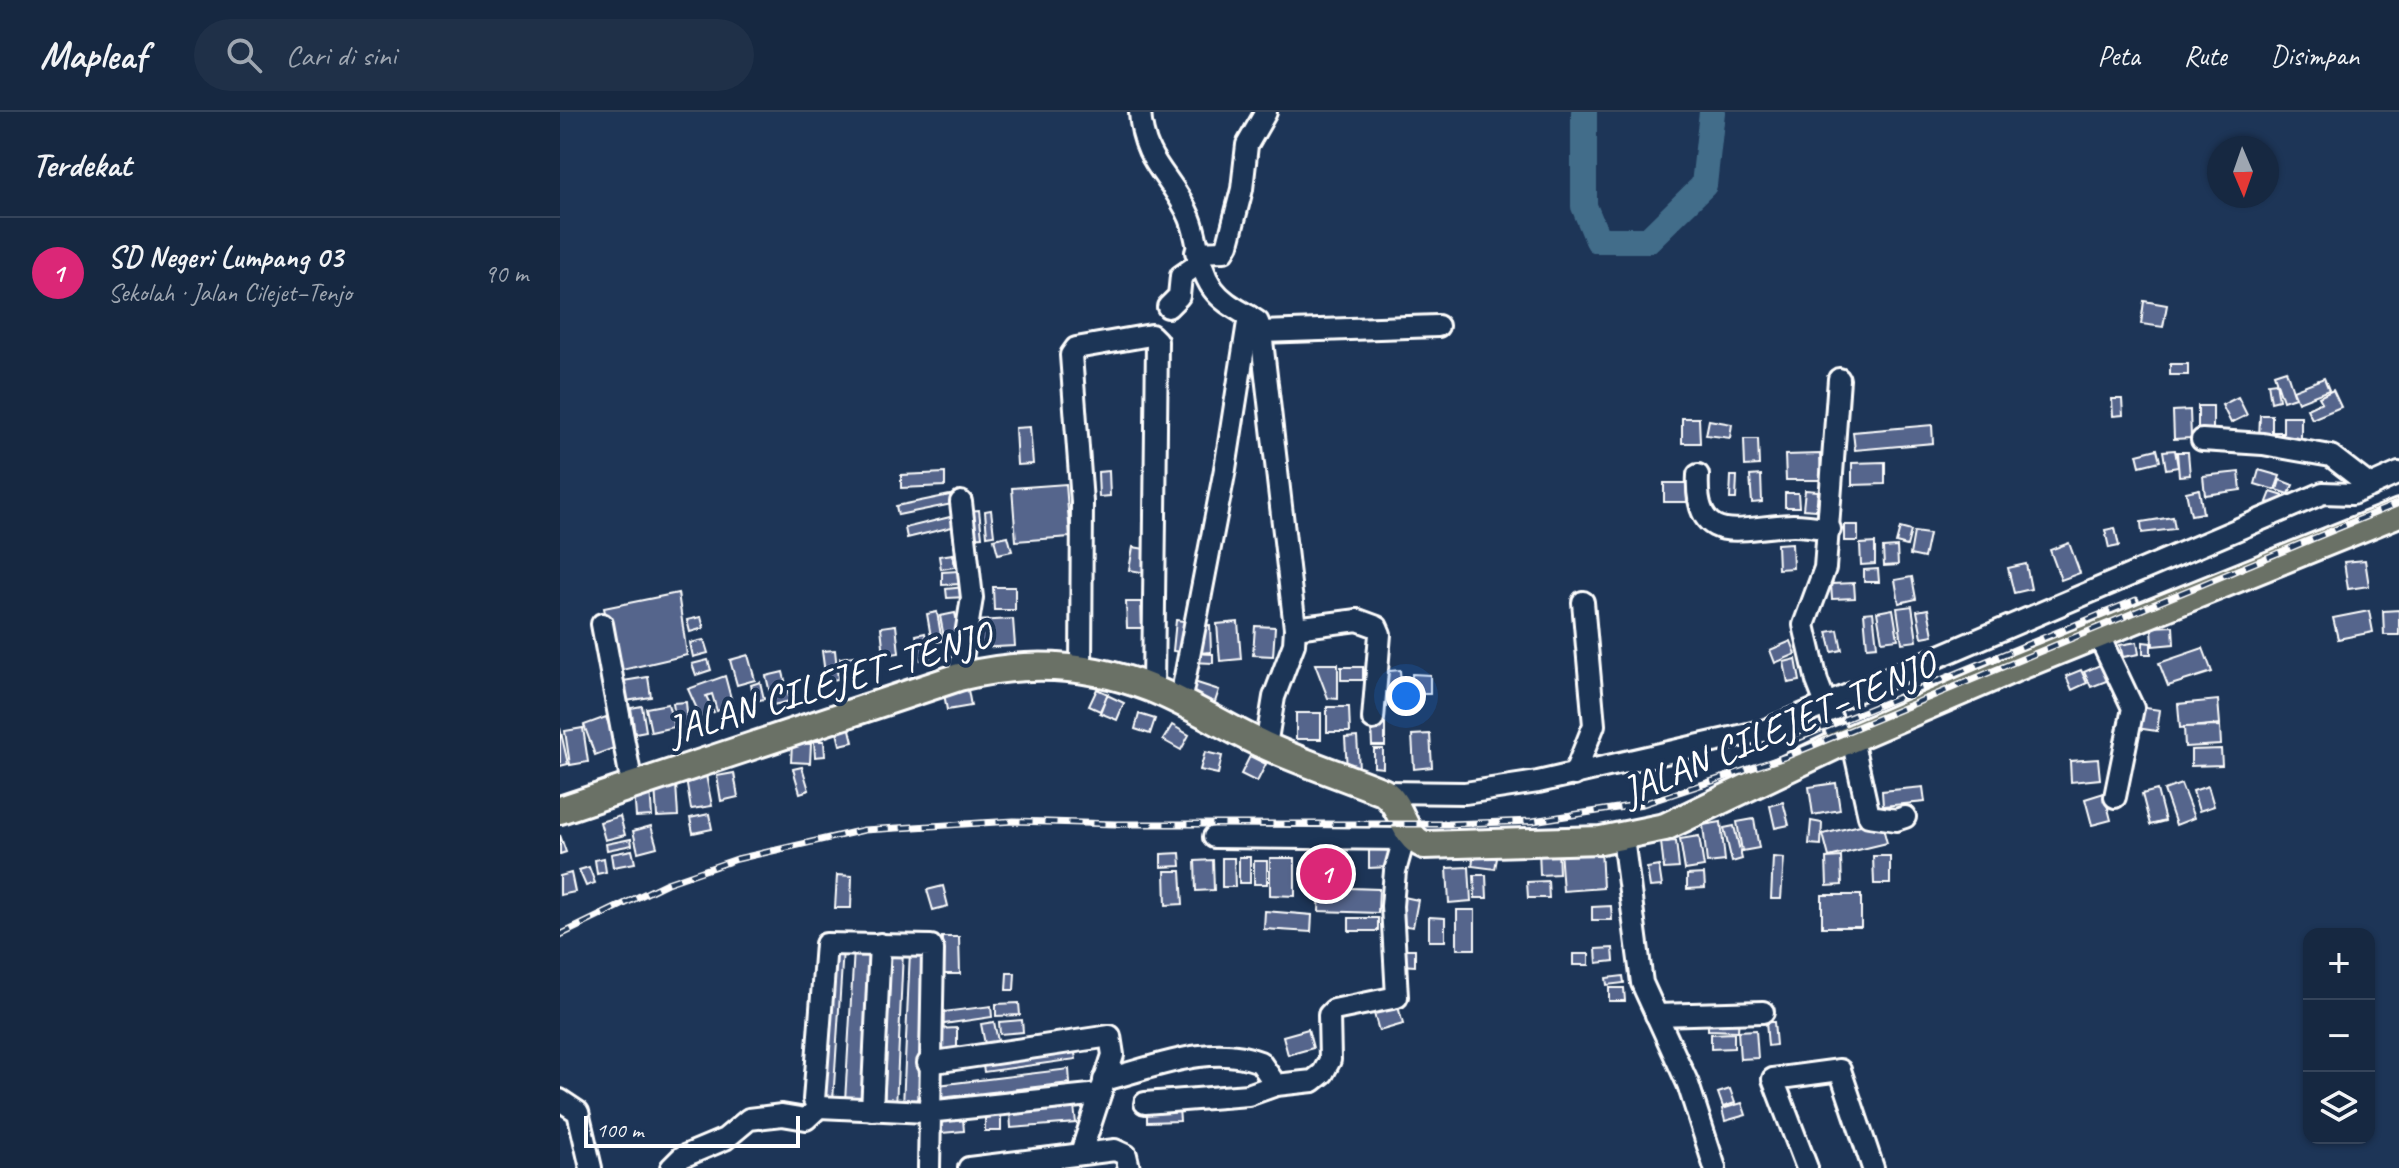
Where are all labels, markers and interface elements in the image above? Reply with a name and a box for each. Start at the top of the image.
search box [194,19,754,91]
text: Mapleaf [40,32,146,79]
icon: search [222,33,266,77]
text: Cari di sini [286,36,396,74]
text: Peta [2098,38,2140,73]
text: Rute [2184,38,2227,73]
text: Disimpan [2271,38,2359,73]
north arrow [2207,136,2279,208]
text: Terdekat [32,143,131,186]
text: SD Negeri Lumpang 03 [108,238,343,276]
text: 1 [52,257,64,290]
text: 90 m [484,257,528,290]
text: Sekolah · Jalan Cilejet–Tenjo [108,276,352,309]
street label: JALAN CILEJET–TENJO [660,609,1001,757]
street label: JALAN CILEJET–TENJO [1612,638,1947,817]
your location [1386,676,1426,716]
pin: 1 [1300,844,1352,904]
map controls [2303,928,2375,1144]
button: + [2303,928,2375,1000]
button: − [2303,1000,2375,1072]
button: layers [2303,1072,2375,1144]
scale bar [584,1112,800,1148]
text: 100 m [596,1116,643,1144]

